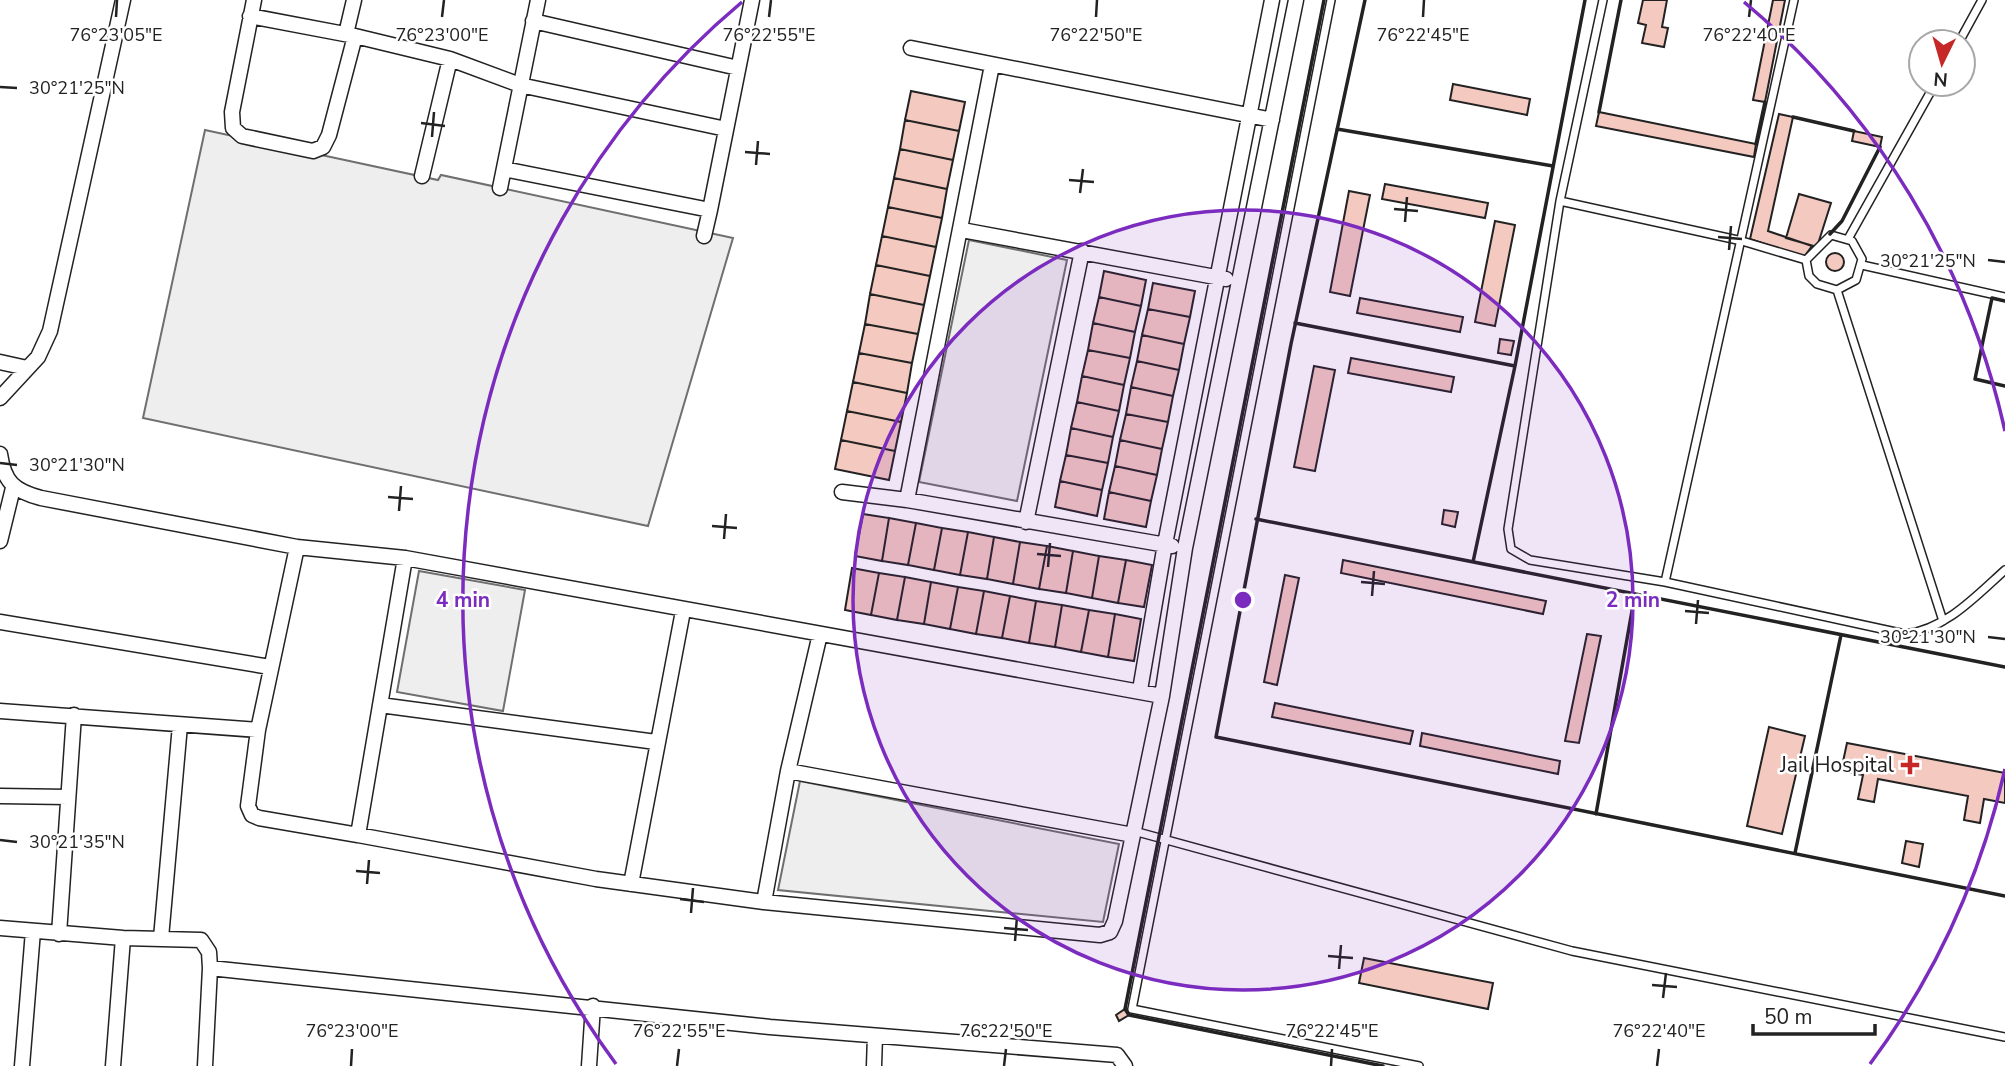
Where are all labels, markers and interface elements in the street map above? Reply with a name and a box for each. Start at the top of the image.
text: 76°23'05"E [70,23,163,47]
text: 76°23'00"E [396,23,489,47]
text: 76°22'55"E [723,23,816,47]
text: 76°22'50"E [1050,23,1143,47]
text: 76°22'45"E [1377,23,1470,47]
text: 76°22'40"E [1703,23,1796,47]
north arrow [1907,28,1977,98]
text: N [1932,65,1949,93]
text: 30°21'25"N [29,76,125,100]
text: 30°21'25"N [1880,249,1976,273]
text: 30°21'30"N [29,453,125,477]
text: 4 min [436,586,490,614]
text: 2 min [1606,586,1660,614]
centre of rings [1231,588,1255,612]
text: 30°21'30"N [1880,625,1976,649]
place label: Jail Hospital [1779,751,1895,779]
marker: Jail Hospital [1900,755,1920,775]
text: 30°21'35"N [29,830,125,854]
scale bar [1753,992,1876,1036]
text: 50 m [1764,1003,1813,1031]
text: 76°23'00"E [306,1019,399,1043]
text: 76°22'55"E [633,1019,726,1043]
text: 76°22'50"E [960,1019,1053,1043]
text: 76°22'45"E [1286,1019,1379,1043]
text: 76°22'40"E [1613,1019,1706,1043]

